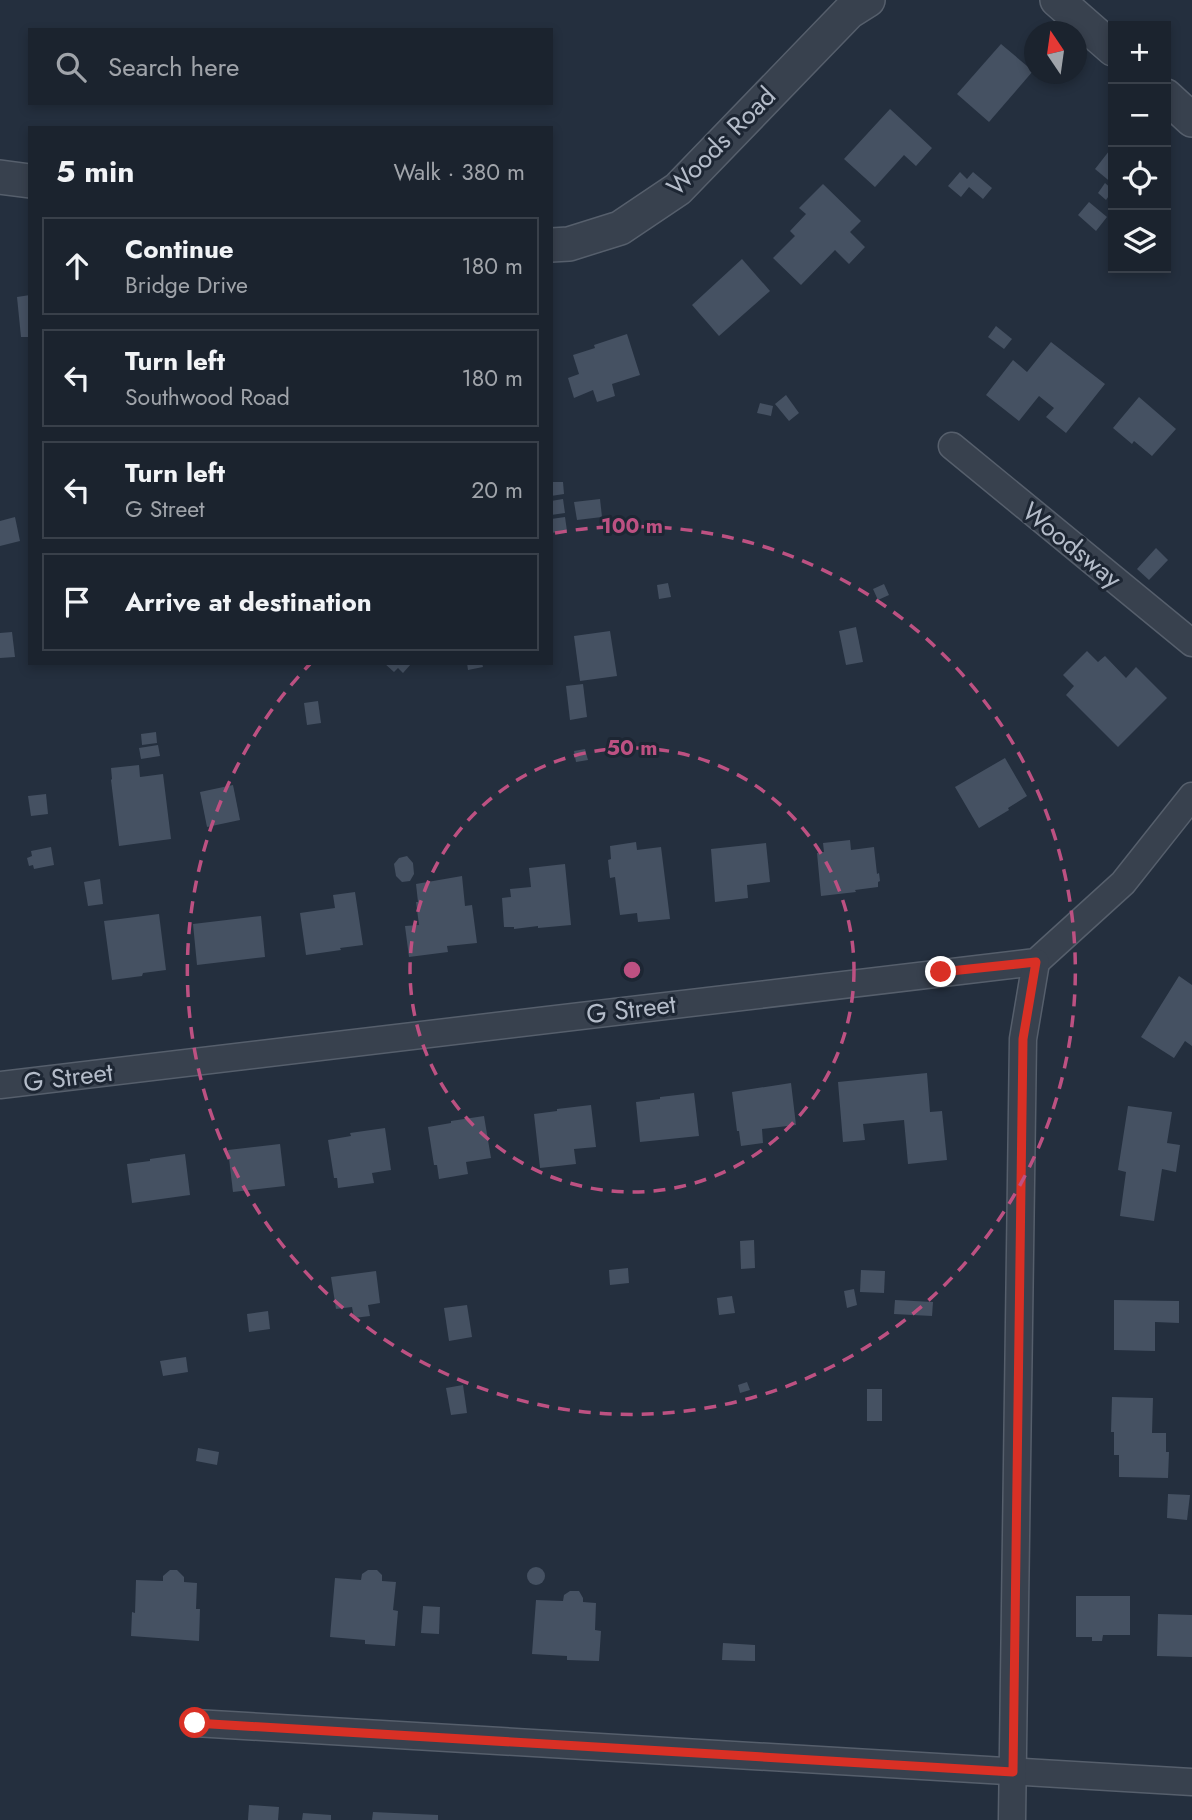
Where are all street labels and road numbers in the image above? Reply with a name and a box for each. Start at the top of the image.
street label: Woods Road [658,78,784,204]
street label: Woodsway [1014,493,1131,597]
street label: G Street [584,985,679,1033]
street label: G Street [21,1053,116,1101]

